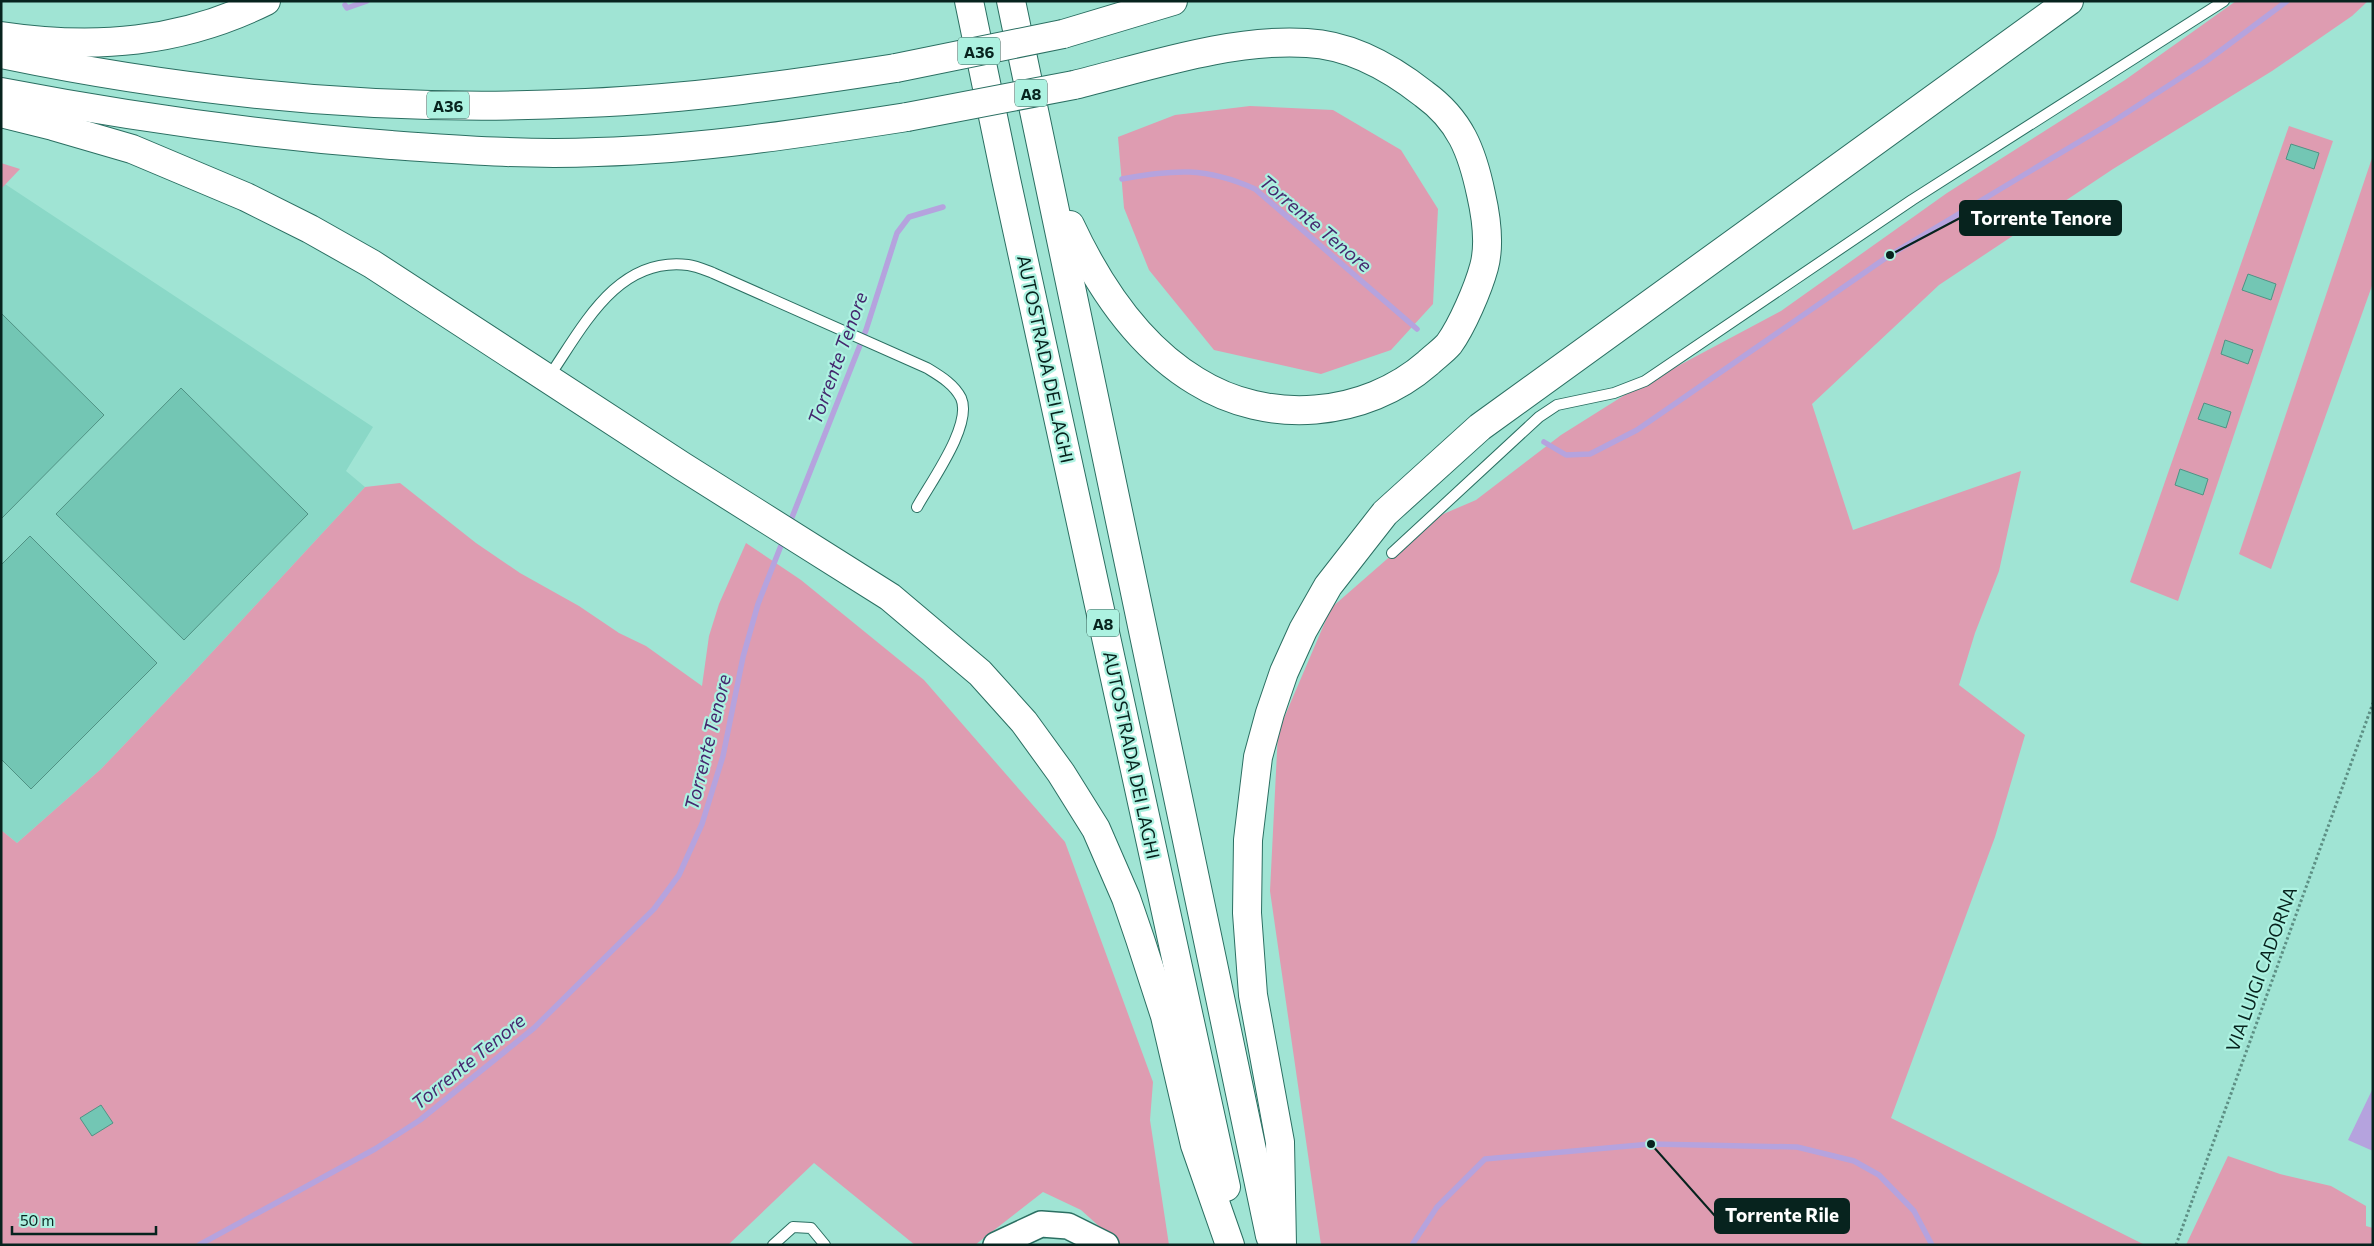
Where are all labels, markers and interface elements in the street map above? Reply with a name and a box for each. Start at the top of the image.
road number: A36 [958,37,1000,64]
road number: A8 [1015,80,1047,106]
road number: A36 [427,92,469,118]
water label: Torrente Tenore [1255,169,1377,277]
callout: Torrente Tenore [1960,201,2121,235]
text: Torrente Tenore [1970,206,2112,229]
street label: AUTOSTRADA DEI LAGHI [1013,253,1079,465]
water label: Torrente Tenore [802,289,872,427]
road number: A8 [1087,610,1119,636]
street label: AUTOSTRADA DEI LAGHI [1099,649,1165,861]
water label: Torrente Tenore [679,672,735,812]
street label: VIA LUIGI CADORNA [2221,883,2301,1055]
water label: Torrente Tenore [407,1008,529,1114]
callout: Torrente Rile [1715,1199,1849,1233]
text: Torrente Rile [1725,1203,1839,1226]
scale bar [12,1204,156,1236]
text: 50 m [20,1211,54,1229]

